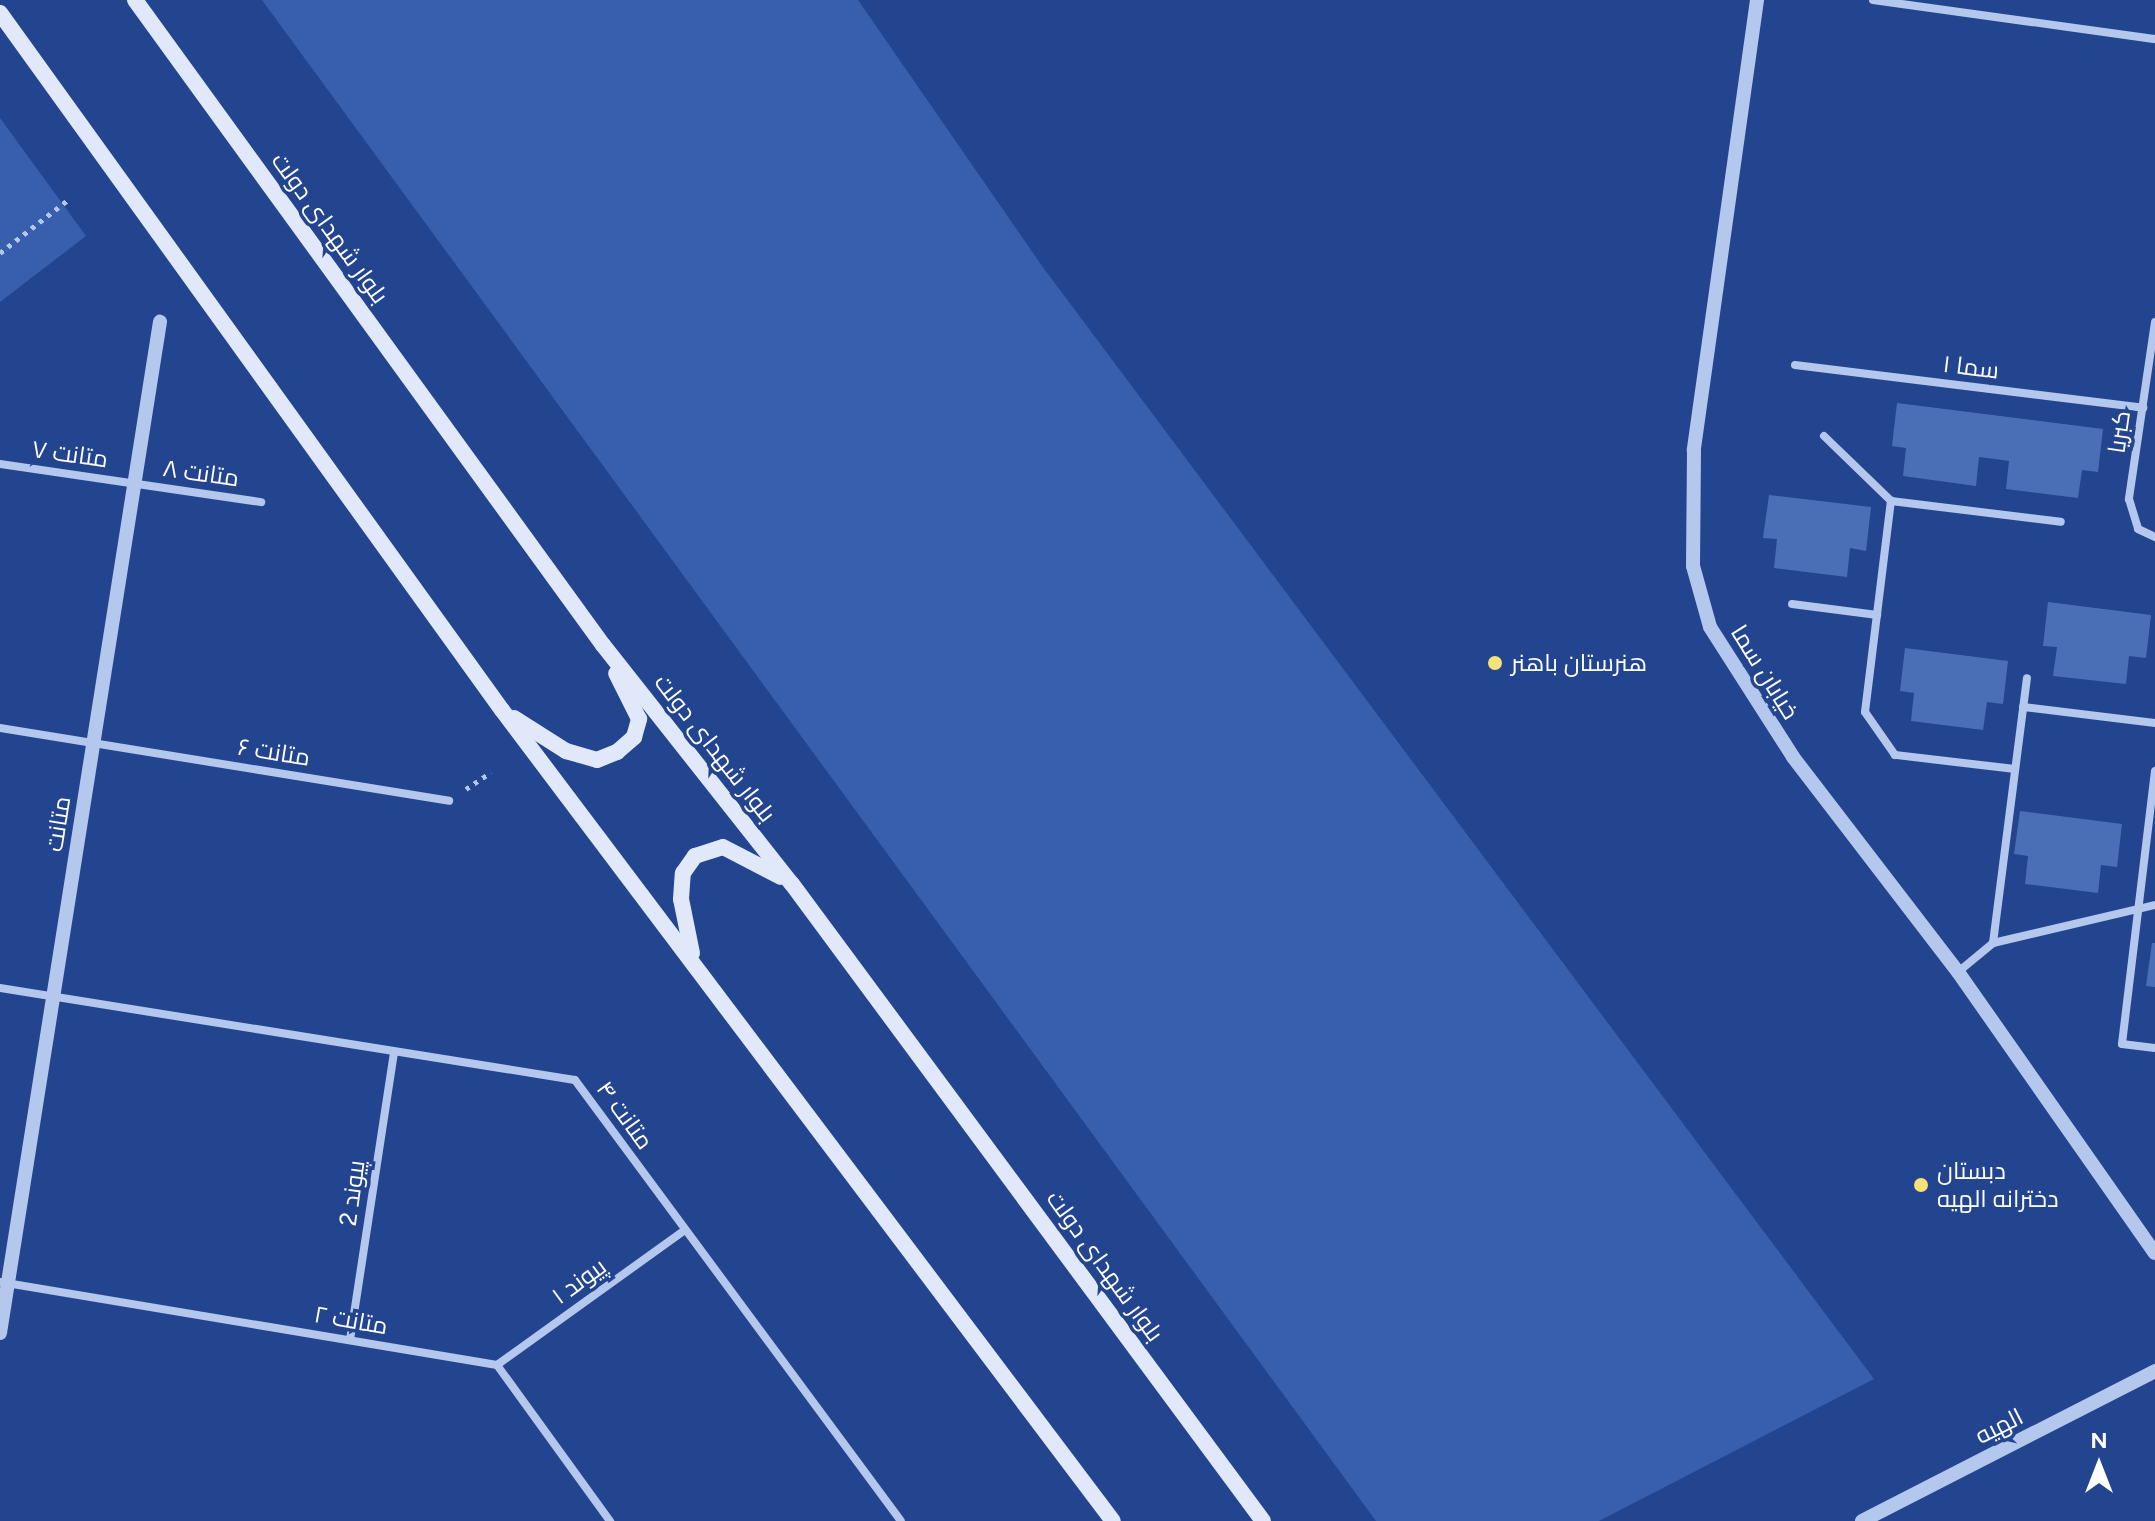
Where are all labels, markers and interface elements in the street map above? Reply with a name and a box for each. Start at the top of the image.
street label: بلوار شهدای دولت [266,147,394,309]
street label: سما ۱ [1941,349,2001,385]
street label: کبریا [2102,409,2136,455]
street label: متانت ۷ [30,434,110,474]
street label: متانت ۸ [161,453,241,493]
street label: خیابان سما [1725,619,1805,725]
place label: هنرستان باهنر [1511,649,1647,677]
marker: هنرستان باهنر [1486,654,1504,672]
street label: بلوار شهدای دولت [648,668,782,828]
street label: متانت ۶ [236,732,312,772]
street label: متانت [39,794,77,854]
street label: متانت ۴ [591,1075,659,1155]
place label: دبستان دخترانه الهیه [1937,1157,2059,1213]
street label: پیوند 2 [333,1158,371,1228]
marker: دبستان دخترانه الهیه [1912,1176,1930,1194]
street label: بلوار شهدای دولت [1041,1185,1169,1347]
street label: پیوند ۱ [546,1252,612,1310]
street label: متانت ۲ [312,1299,390,1341]
street label: الهیه [1970,1402,2028,1450]
north arrow [2059,1425,2139,1505]
text: N [2090,1427,2108,1454]

